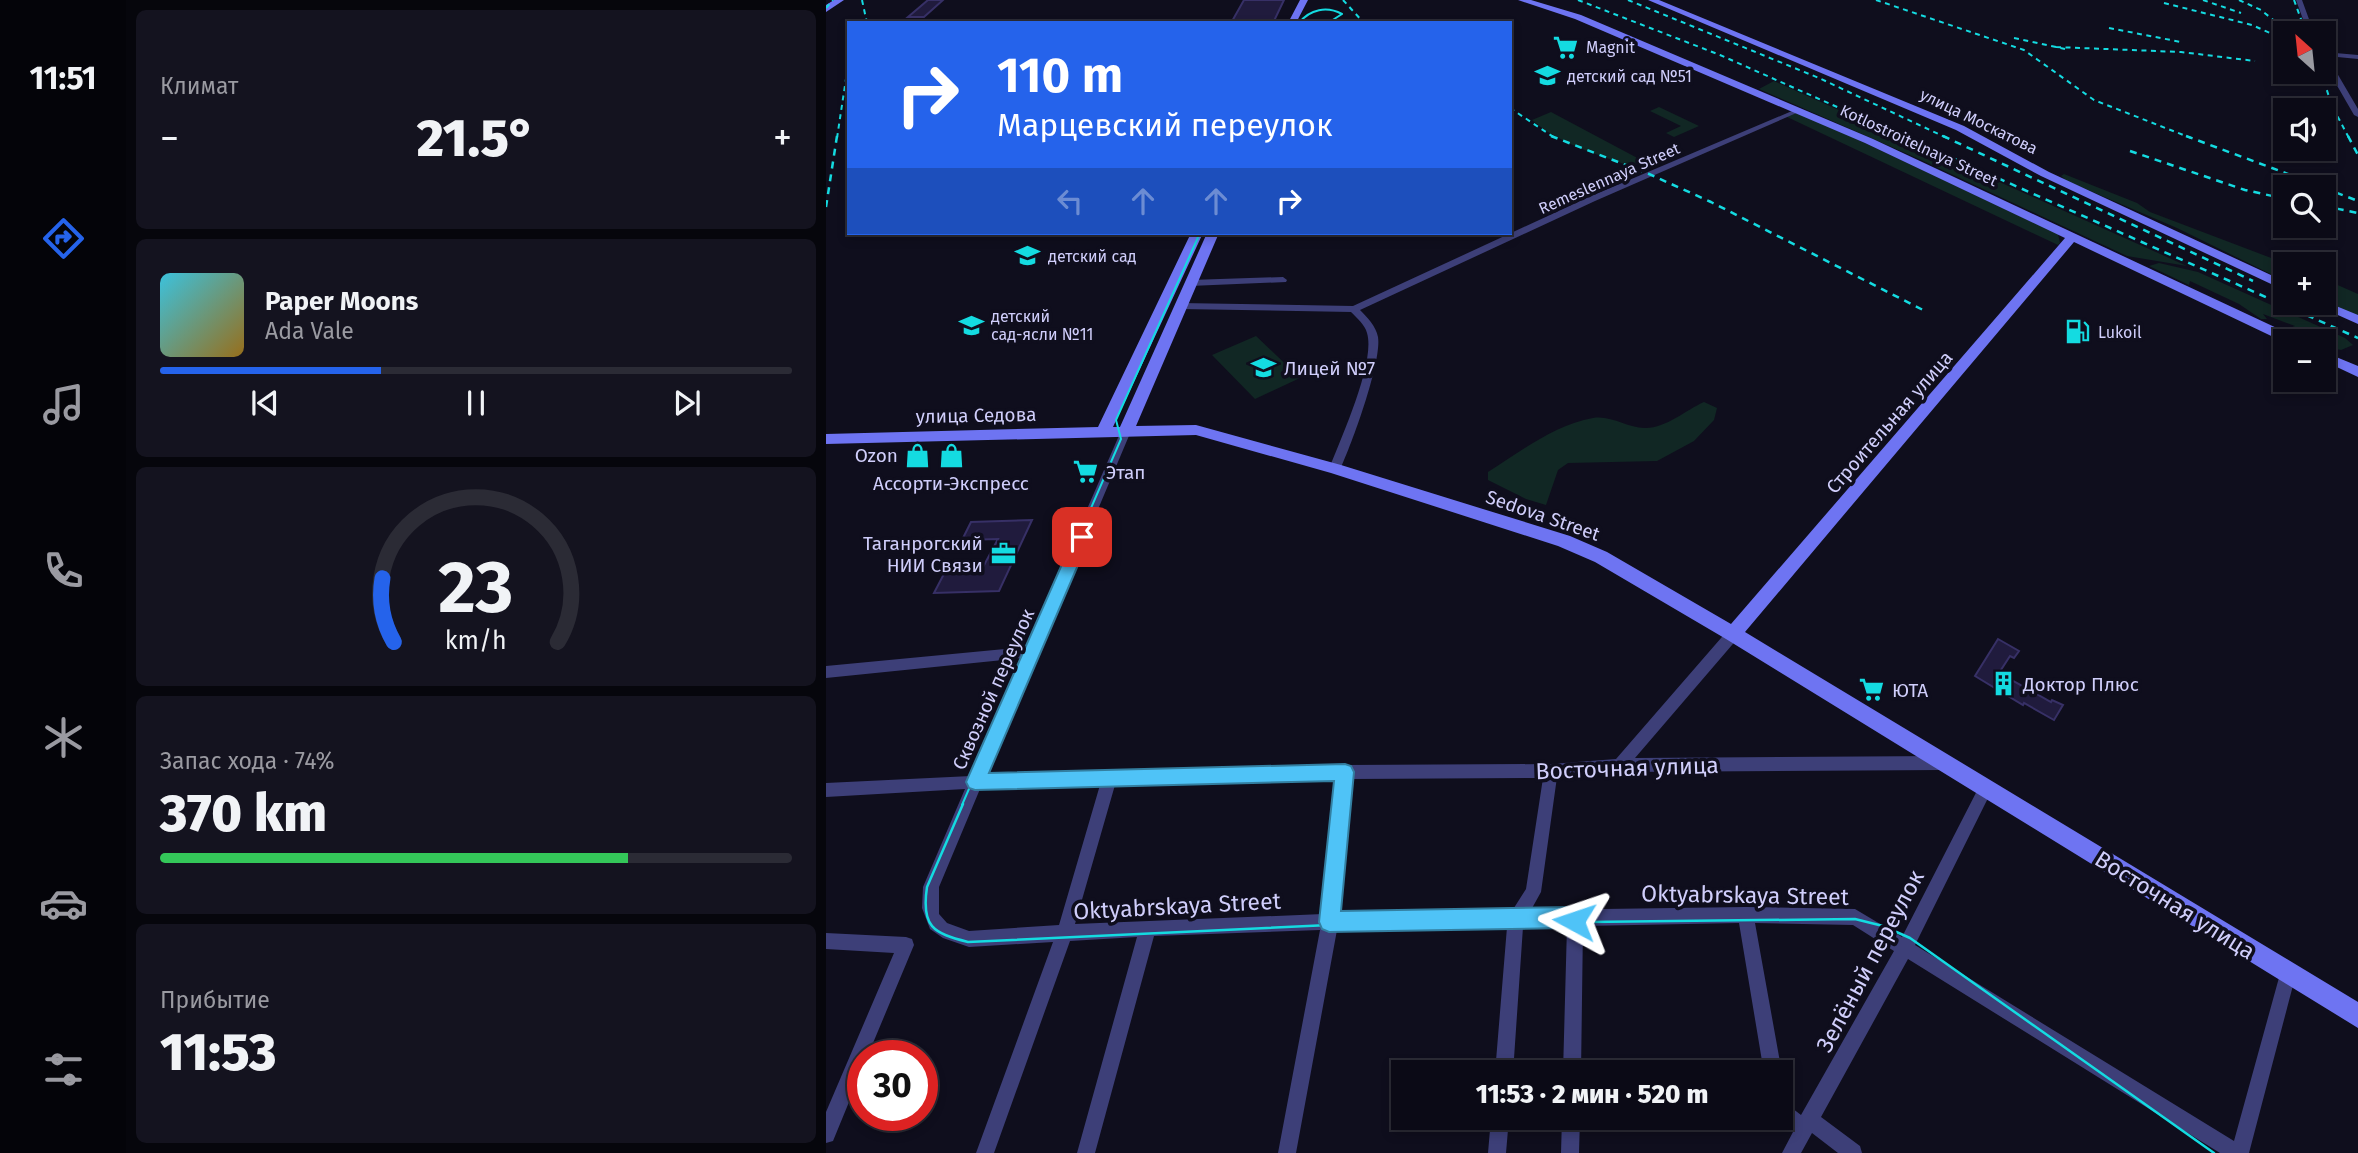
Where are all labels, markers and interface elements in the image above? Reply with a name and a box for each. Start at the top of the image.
north arrow [2273,21,2336,84]
map controls [2273,21,2336,392]
supermarket icon: Magnit [1552,33,1580,61]
place label: Magnit [1586,38,1635,57]
text: 110 m [997,46,1123,105]
icon: right [882,49,973,140]
text: 11:51 [29,59,97,97]
school or university icon: детский сад №51 [1533,62,1561,90]
place label: детский сад №51 [1567,67,1692,86]
text: Климат [160,72,238,100]
street label: улица Москатова [1917,85,2041,158]
button: sound [2273,98,2336,161]
street label: Kotlostroitelnaya Street [1837,101,2001,190]
text: Марцевский переулок [997,106,1333,144]
text: 21.5° [417,107,535,170]
text: − [160,115,179,161]
text: + [773,115,792,161]
street label: Remeslennaya Street [1536,139,1683,218]
button: search [2273,175,2336,238]
icon: left [1051,182,1089,220]
icon: ahead [1124,182,1162,220]
icon: ahead [1197,182,1235,220]
icon: right [1270,182,1308,220]
icon: directions [39,214,88,263]
school or university icon: детский сад [1014,242,1042,270]
place label: детский сад [1048,247,1137,266]
button: + [2273,252,2336,315]
text: Paper Moons [265,286,418,317]
place label: детский сад-ясли №11 [991,307,1093,344]
school or university icon: детский сад-ясли №11 [957,311,985,339]
text: Ada Vale [265,317,354,345]
fuel station icon: Lukoil [2064,318,2092,346]
place label: Lukoil [2098,323,2142,342]
button: − [2273,329,2336,392]
street label: Строительная улица [1821,346,1957,498]
school or university icon: Лицей №7 [1250,354,1278,382]
place label: Лицей №7 [1284,357,1375,380]
icon: music [39,380,88,429]
icon: previous [246,384,284,422]
icon: pause [457,384,495,422]
icon: next [668,384,706,422]
street label: улица Седова [915,403,1037,428]
shop icon: Ozon [904,441,932,469]
shop icon: Ассорти-Экспресс [937,441,965,469]
place label: Ozon [855,444,898,467]
supermarket icon: Этап [1072,458,1100,486]
place label: Этап [1106,461,1146,484]
place label: Ассорти-Экспресс [873,472,1029,495]
street label: Sedova Street [1483,485,1603,546]
pin [1052,507,1112,567]
icon: arrive [1063,518,1101,556]
place label: Таганрогский НИИ Связи [863,532,983,577]
office icon: Таганрогский НИИ Связи [989,540,1017,568]
text: 23 [438,545,514,632]
icon: phone [39,546,88,595]
street label: Сквозной переулок [948,605,1039,773]
text: km/h [445,626,507,656]
building icon: Доктор Плюс [1989,670,2017,698]
place label: Доктор Плюс [2022,673,2139,696]
supermarket icon: ЮТА [1858,676,1886,704]
place label: ЮТА [1892,679,1928,702]
icon: climate [39,713,88,762]
text: Запас хода · 74% [160,747,334,775]
street label: Восточная улица [1535,751,1719,785]
text: 370 km [160,782,327,845]
street label: Восточная улица [2090,845,2260,965]
street label: Зелёный переулок [1810,865,1930,1057]
icon: car [39,879,88,928]
street label: Oktyabrskaya Street [1641,879,1850,911]
position arrow [1537,884,1611,958]
street label: Oktyabrskaya Street [1072,887,1282,925]
text: Прибытие [160,986,270,1014]
text: 11:53 [160,1021,276,1084]
speed limit sign: 30 [847,1040,938,1131]
icon: filters [39,1045,88,1094]
text: 11:53 · 2 мин · 520 m [1476,1079,1708,1110]

